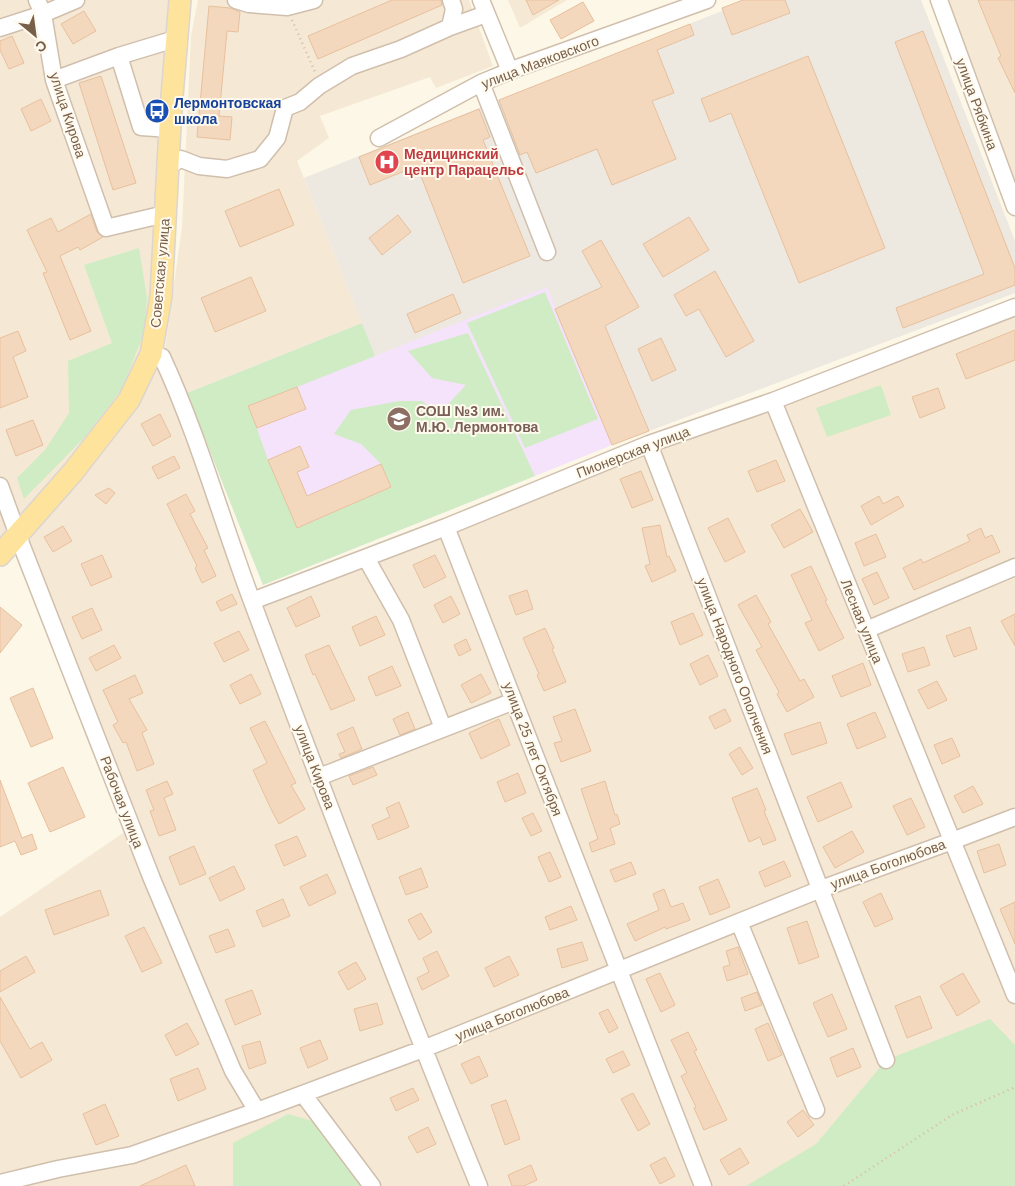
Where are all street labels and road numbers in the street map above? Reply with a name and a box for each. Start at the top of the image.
street label: улица Маяковского [479,32,601,92]
street label: улица Рябкина [953,56,1001,152]
street label: улица Кирова [47,70,89,160]
street label: Советская улица [147,217,173,328]
street label: Пионерская улица [574,423,692,481]
street label: улица Народного Ополчения [694,576,776,756]
street label: Лесная улица [838,577,886,666]
street label: улица 25 лет Октября [500,680,566,818]
street label: улица Кирова [292,723,338,812]
street label: Рабочая улица [97,754,147,850]
street label: улица Боголюбова [828,836,948,892]
street label: улица Боголюбова [453,984,571,1044]

